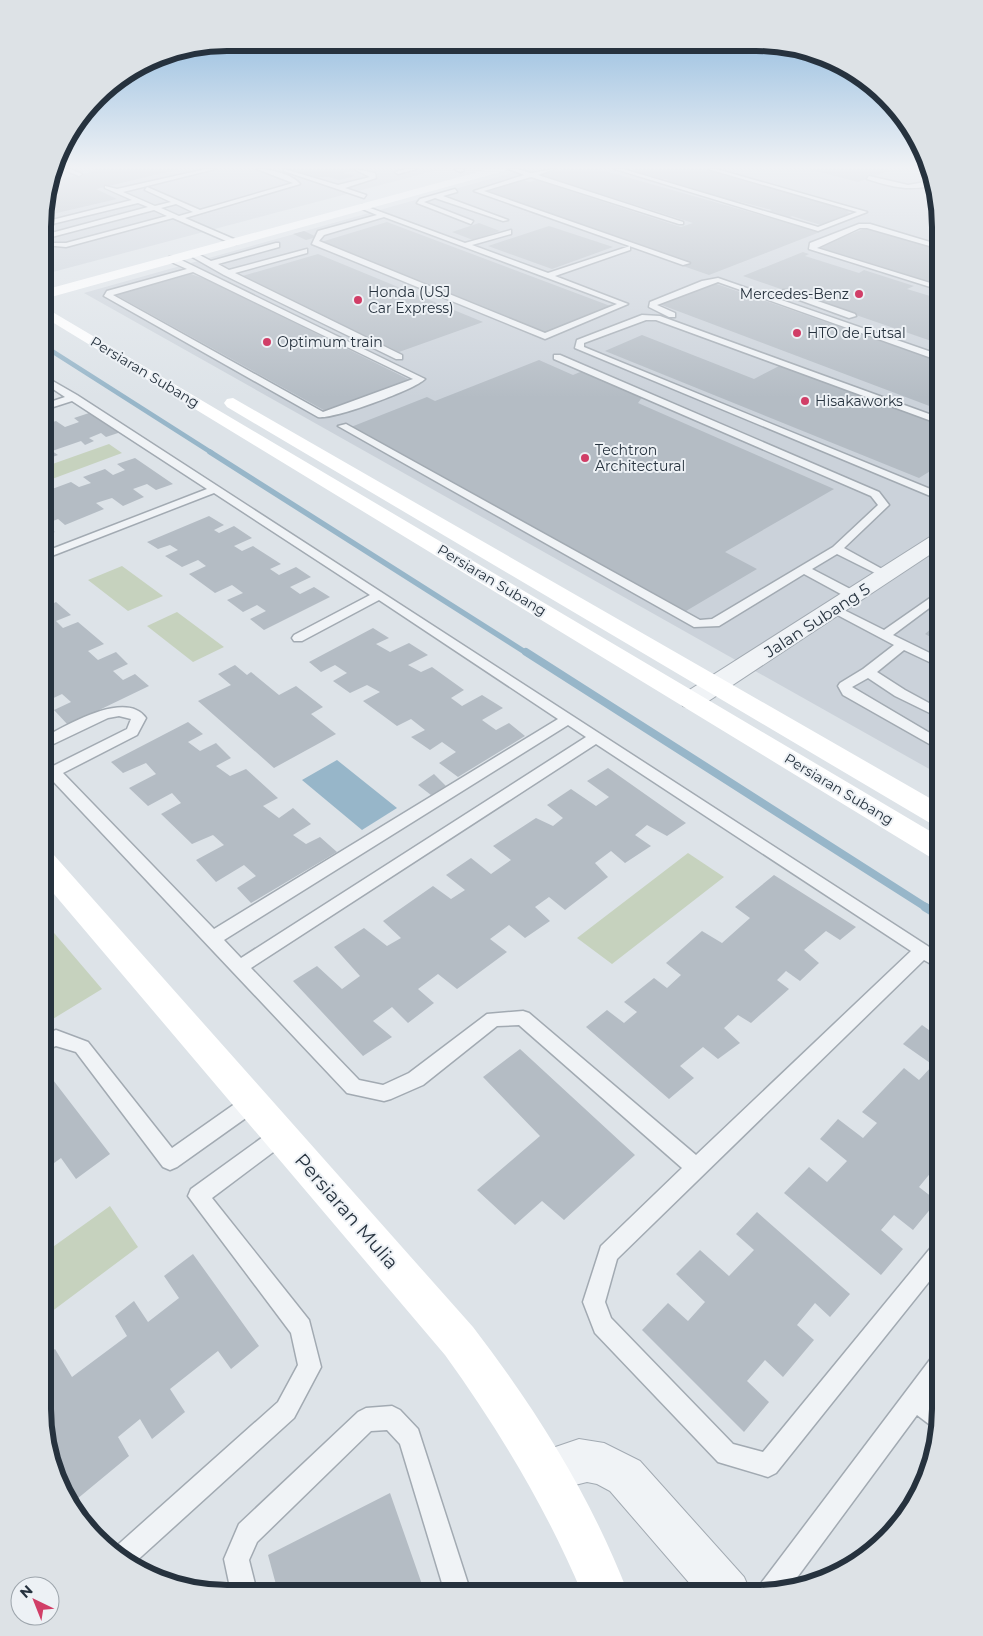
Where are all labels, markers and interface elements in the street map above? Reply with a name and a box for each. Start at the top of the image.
place label: Honda (USJ Car Express) [368,283,454,317]
place label: Mercedes-Benz [740,285,849,303]
marker: Mercedes-Benz [853,288,865,300]
marker: Honda (USJ Car Express) [352,294,364,306]
place label: HTO de Futsal [807,324,906,342]
marker: HTO de Futsal [791,327,803,339]
street label: Persiaran Subang [87,332,203,412]
place label: Optimum train [277,333,383,351]
marker: Optimum train [261,336,273,348]
place label: Hisakaworks [815,392,903,410]
marker: Hisakaworks [799,395,811,407]
place label: Techtron Architectural [595,441,685,475]
marker: Techtron Architectural [579,452,591,464]
street label: Persiaran Subang [434,540,550,620]
street label: Jalan Subang 5 [760,579,874,662]
street label: Persiaran Subang [781,749,897,829]
street label: Persiaran Mulia [290,1149,403,1274]
north arrow [10,1576,60,1626]
text: N [16,1581,36,1602]

